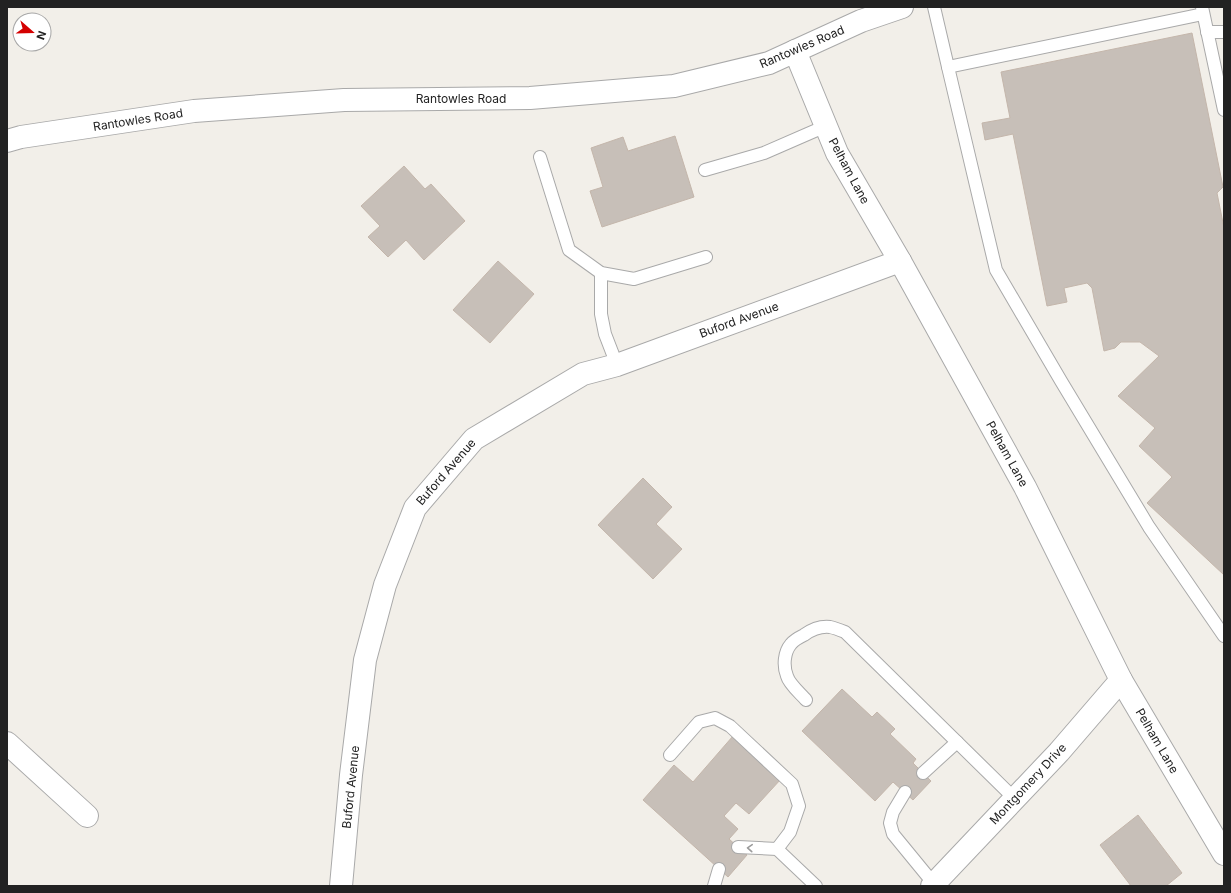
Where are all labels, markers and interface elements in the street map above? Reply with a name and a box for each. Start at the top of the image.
north arrow [12,12,52,52]
street label: Rantowles Road [757,22,846,71]
text: N [33,29,49,42]
street label: Rantowles Road [416,91,506,106]
street label: Rantowles Road [92,105,184,134]
street label: Pelham Lane [826,135,873,206]
street label: Buford Avenue [697,298,781,341]
street label: Pelham Lane [983,418,1032,489]
street label: Buford Avenue [413,435,479,508]
street label: Pelham Lane [1133,705,1182,776]
street label: Montgomery Drive [986,740,1069,827]
street label: Buford Avenue [339,745,362,829]
one-way arrow [747,843,753,852]

